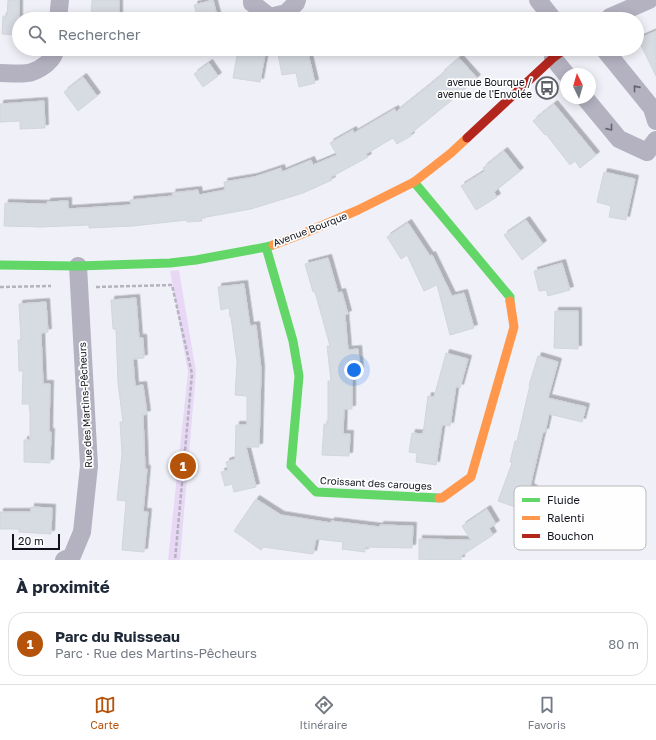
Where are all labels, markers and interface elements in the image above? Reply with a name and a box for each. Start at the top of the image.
search box [12,12,644,56]
icon: search [26,23,48,45]
text: Rechercher [58,25,141,43]
north arrow [560,68,596,104]
bus stop icon: avenue Bourque / avenue de l'Envolée [534,75,560,101]
place label: avenue Bourque / avenue de l'Envolée [437,76,532,100]
one-way arrow [633,85,640,93]
one-way arrow [605,124,612,131]
street label: Avenue Bourque [271,209,349,249]
street label: Rue des Martins-Pêcheurs [76,342,94,468]
your location [344,360,364,380]
pin: 1 [170,451,196,481]
street label: Croissant des carouges [320,474,432,492]
legend [514,486,646,550]
text: Fluide [547,493,580,506]
text: Ralenti [547,511,584,524]
text: Bouchon [547,529,594,542]
scale bar [12,532,60,551]
text: 20 m [18,534,44,547]
text: À proximité [16,576,110,597]
text: Parc du Ruisseau [55,627,180,645]
text: 1 [27,636,33,652]
text: 80 m [608,636,639,652]
text: Parc · Rue des Martins-Pêcheurs [55,645,257,661]
tab: Carte [90,694,119,731]
tab: Itinéraire [300,694,347,731]
tab: Favoris [528,694,566,731]

